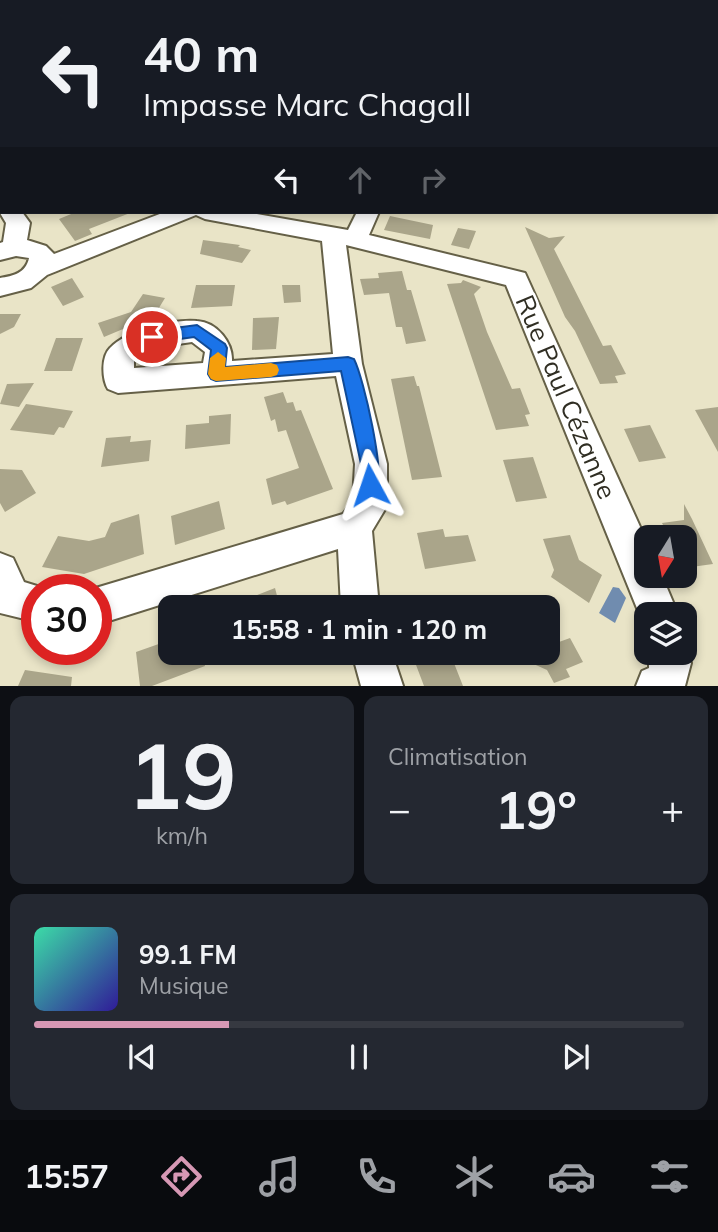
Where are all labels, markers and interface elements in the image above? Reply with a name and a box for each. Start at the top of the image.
text: 40 m [143,23,259,84]
icon: left [28,28,119,119]
text: Impasse Marc Chagall [143,84,471,124]
icon: left [268,161,306,199]
icon: ahead [341,161,379,199]
icon: right [414,161,452,199]
street label: Rue Paul Cézanne [509,290,624,504]
pin [122,307,182,367]
icon: arrive [133,318,171,356]
position arrow [333,448,407,522]
north arrow [634,525,696,588]
map controls [634,525,697,665]
speed limit sign: 30 [21,574,112,665]
button: layers [634,602,697,665]
text: 15:58 · 1 min · 120 m [231,613,487,646]
text: 19 [127,718,237,832]
text: Climatisation [388,742,528,771]
text: 19° [495,777,577,842]
text: − [388,785,411,833]
text: + [661,785,684,833]
text: km/h [156,821,208,850]
text: 99.1 FM [139,938,237,971]
text: Musique [139,971,228,1000]
icon: previous [123,1038,161,1076]
icon: pause [340,1038,378,1076]
icon: next [557,1038,595,1076]
icon: directions [157,1152,206,1201]
icon: music [255,1152,304,1201]
icon: phone [352,1152,401,1201]
icon: climate [450,1152,499,1201]
icon: car [547,1152,596,1201]
icon: filters [645,1152,694,1201]
text: 15:57 [24,1156,109,1196]

